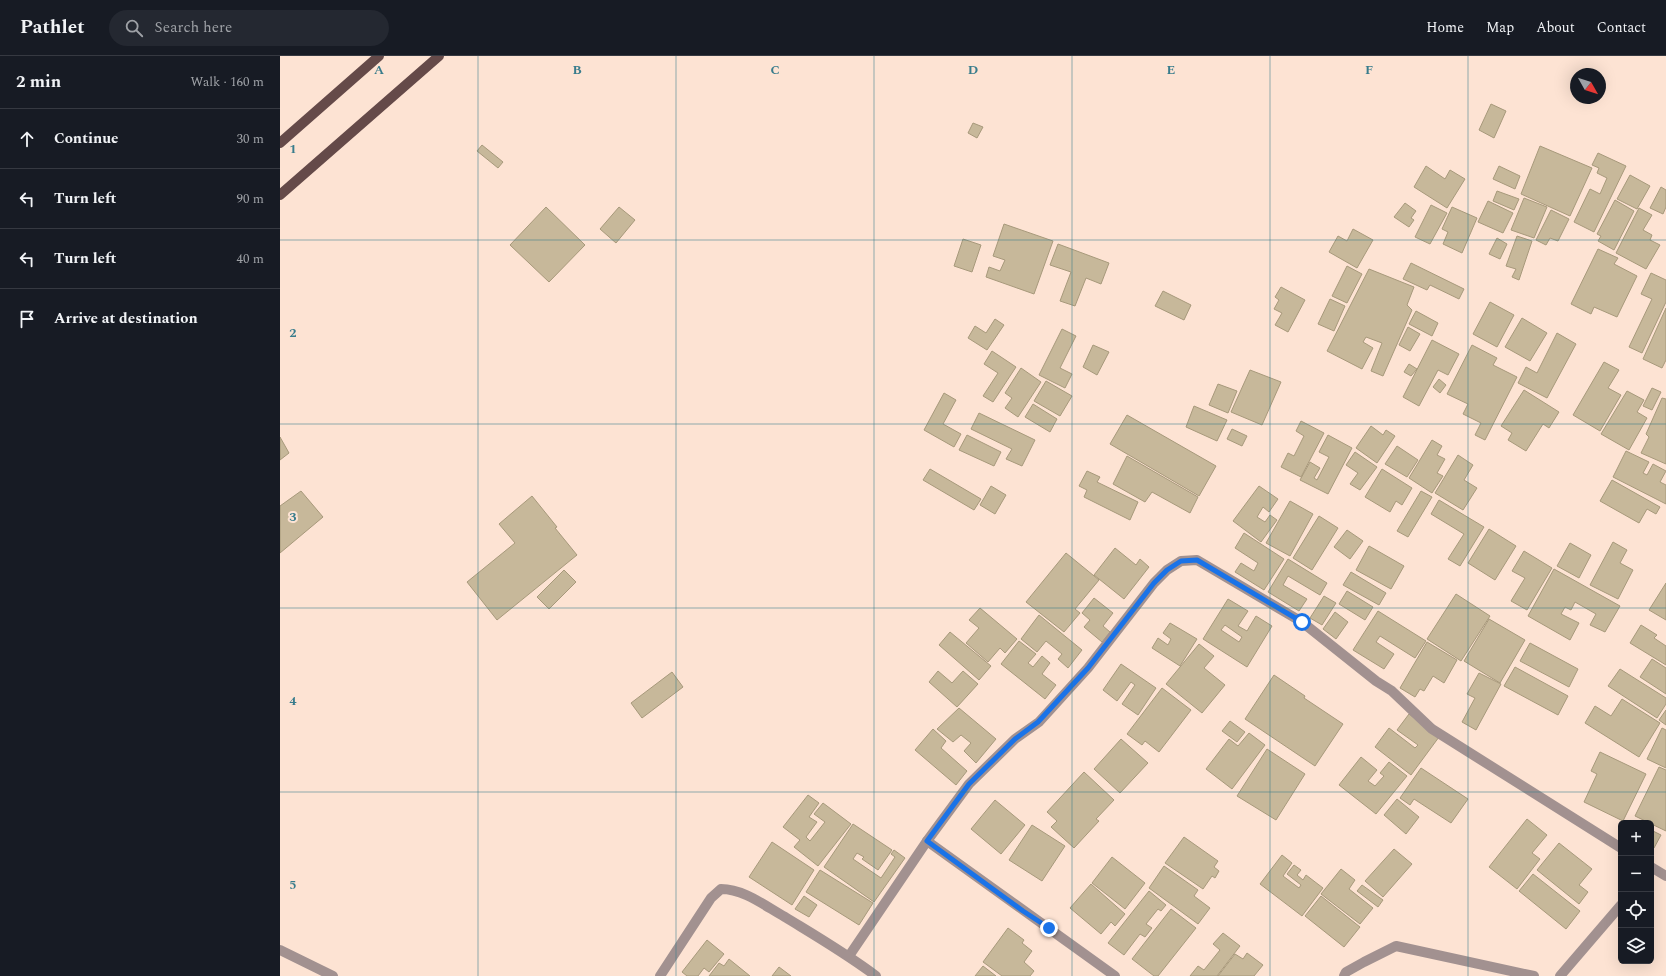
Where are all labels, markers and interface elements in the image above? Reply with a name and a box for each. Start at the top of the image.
search box [109,10,389,46]
text: Pathlet [20,13,85,42]
text: Search here [155,16,232,39]
icon: search [123,17,145,39]
text: Home [1426,17,1464,38]
text: Map [1486,17,1514,38]
text: About [1536,17,1575,38]
text: Contact [1597,17,1646,38]
text: A [374,60,384,80]
text: B [572,60,582,80]
text: C [770,60,780,80]
text: D [968,60,978,80]
text: E [1167,60,1176,80]
text: F [1365,60,1373,80]
north arrow [1570,68,1606,104]
text: 2 min [16,69,61,95]
text: Walk · 160 m [190,72,264,92]
text: Continue [54,127,119,150]
icon: ahead [16,128,38,150]
text: 30 m [237,129,264,149]
text: 1 [289,139,297,159]
text: Turn left [54,187,116,210]
icon: left [16,188,38,210]
text: 90 m [237,189,264,209]
text: Turn left [54,247,116,270]
icon: left [16,248,38,270]
text: 40 m [237,249,264,269]
text: Arrive at destination [54,307,198,330]
icon: arrive [16,308,38,330]
text: 2 [289,323,297,343]
text: 3 [289,507,297,527]
route start [1293,613,1311,631]
text: 4 [289,691,297,711]
map controls [1618,820,1654,964]
button: + [1618,820,1654,856]
button: − [1618,856,1654,892]
text: 5 [289,875,297,895]
button: locate [1618,892,1654,928]
route end [1040,919,1058,937]
button: layers [1618,928,1654,964]

